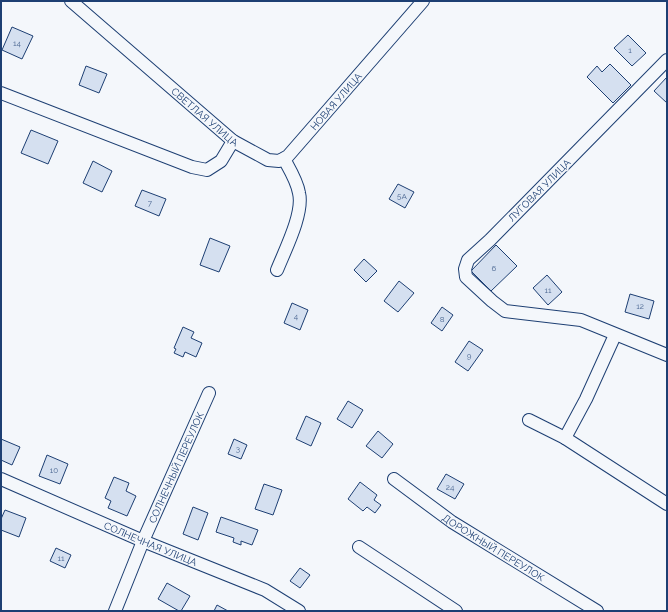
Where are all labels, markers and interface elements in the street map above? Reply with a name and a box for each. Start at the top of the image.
house number: 14 [13,38,22,48]
house number: 1 [628,45,632,55]
street label: НОВАЯ УЛИЦА [308,70,364,132]
street label: СВЕТЛАЯ УЛИЦА [169,86,240,149]
street label: ЛУГОВАЯ УЛИЦА [506,157,573,224]
house number: 5А [397,191,407,201]
house number: 7 [148,198,153,208]
house number: 6 [492,263,497,273]
house number: 11 [545,285,552,295]
house number: 12 [636,301,644,311]
house number: 4 [294,311,299,321]
house number: 8 [440,314,445,324]
house number: 9 [467,351,472,361]
street label: СОЛНЕЧНЫЙ ПЕРЕУЛОК [147,410,206,525]
house number: 3 [236,444,240,454]
house number: 10 [50,465,58,475]
house number: 24 [446,482,455,492]
street label: ДОРОЖНЫЙ ПЕРЕУЛОК [440,512,547,584]
street label: СОЛНЕЧНАЯ УЛИЦА [102,520,199,568]
house number: 11 [58,553,65,563]

